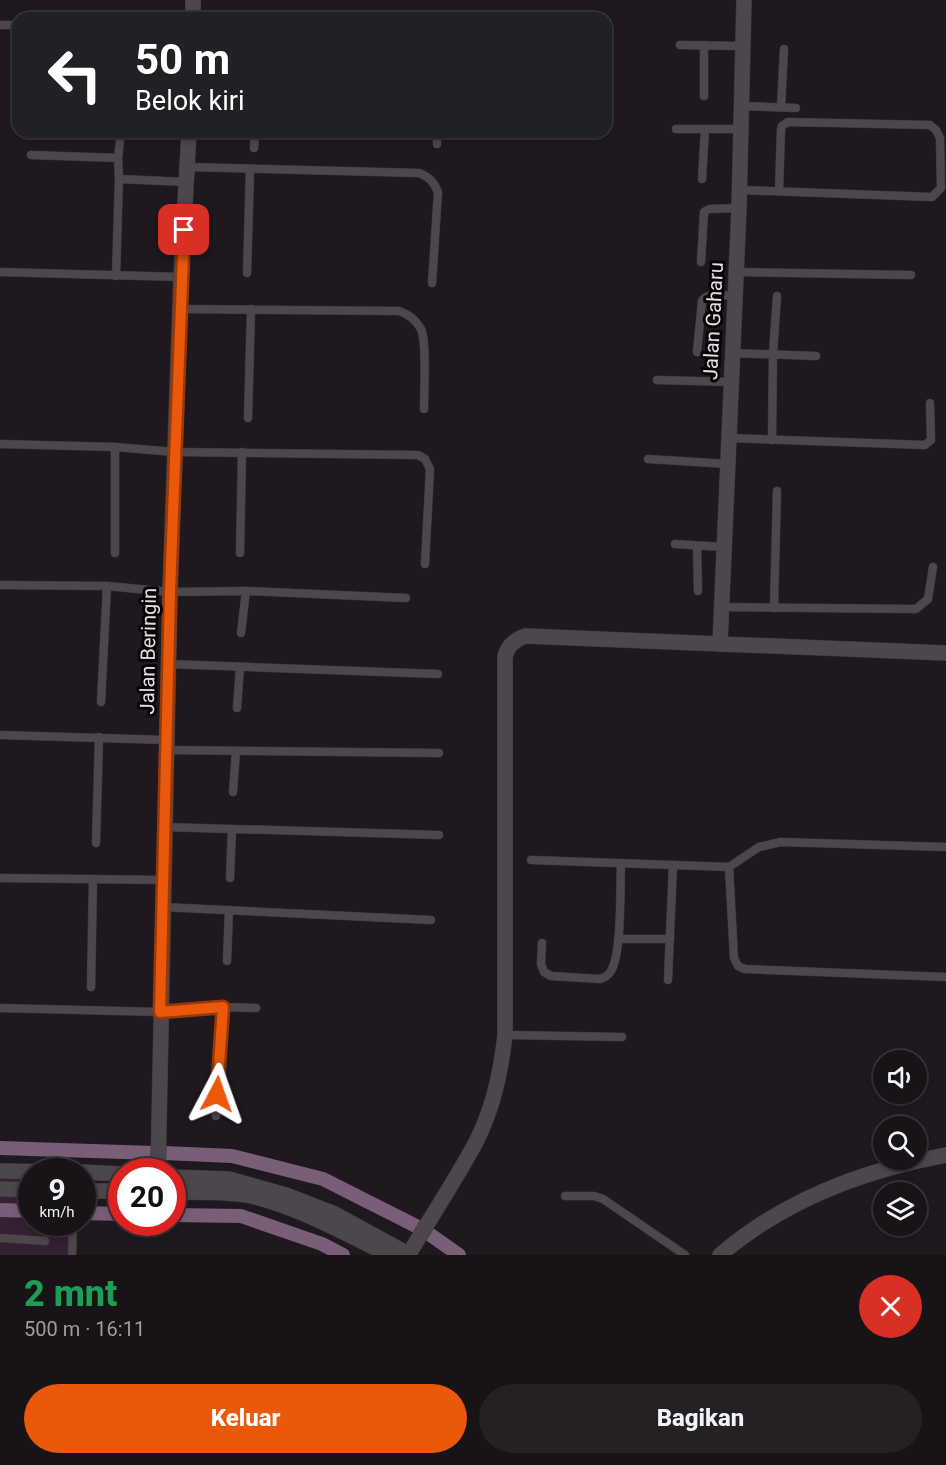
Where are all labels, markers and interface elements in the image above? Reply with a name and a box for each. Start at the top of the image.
text: 50 m [135,35,230,84]
icon: left [36,36,114,114]
text: Belok kiri [135,85,244,117]
pin [158,204,209,255]
icon: arrive [167,213,200,246]
street label: Jalan Gaharu [698,262,728,380]
street label: Jalan Beringin [135,588,161,714]
map controls [873,1050,927,1236]
button: sound [873,1050,927,1104]
position arrow [185,1062,249,1126]
button: search [873,1116,927,1170]
speed limit sign: 20 [108,1158,186,1236]
text: 9 [48,1172,66,1207]
button: layers [873,1182,927,1236]
text: km/h [39,1203,75,1221]
text: 2 mnt [24,1273,117,1315]
button: close [859,1275,922,1338]
text: 500 m · 16:11 [24,1317,145,1341]
button: Keluar [24,1384,467,1453]
button: Bagikan [479,1384,922,1453]

